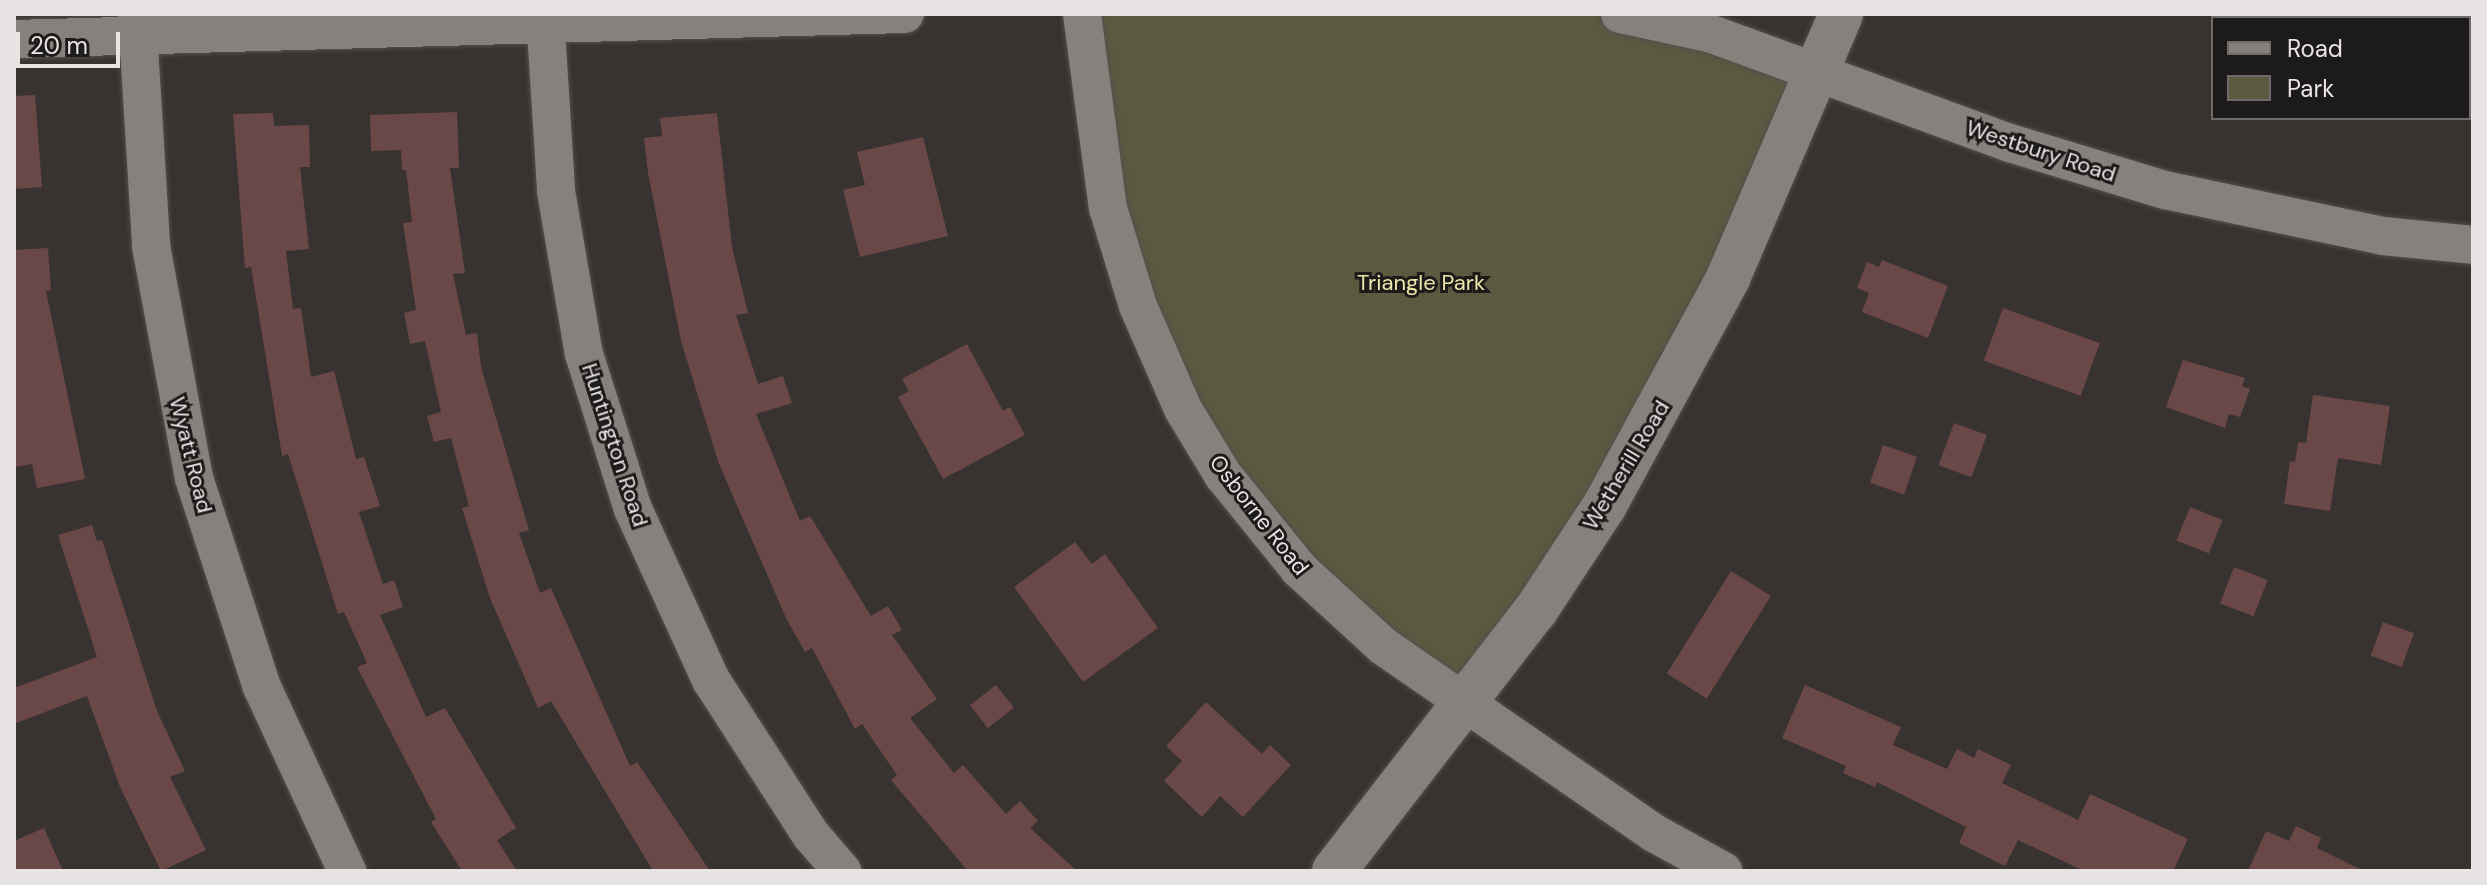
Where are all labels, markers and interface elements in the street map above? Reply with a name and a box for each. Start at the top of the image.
scale bar [20,16,124,66]
legend [2211,16,2471,120]
text: 20 m [30,30,88,61]
text: Road [2287,33,2343,64]
text: Park [2287,73,2334,104]
street label: Westbury Road [1963,114,2119,188]
park label: Triangle Park [1357,270,1485,296]
street label: Huntington Road [576,360,654,530]
street label: Wyatt Road [164,394,218,516]
street label: Wetherill Road [1577,395,1675,535]
street label: Osborne Road [1204,450,1314,580]

